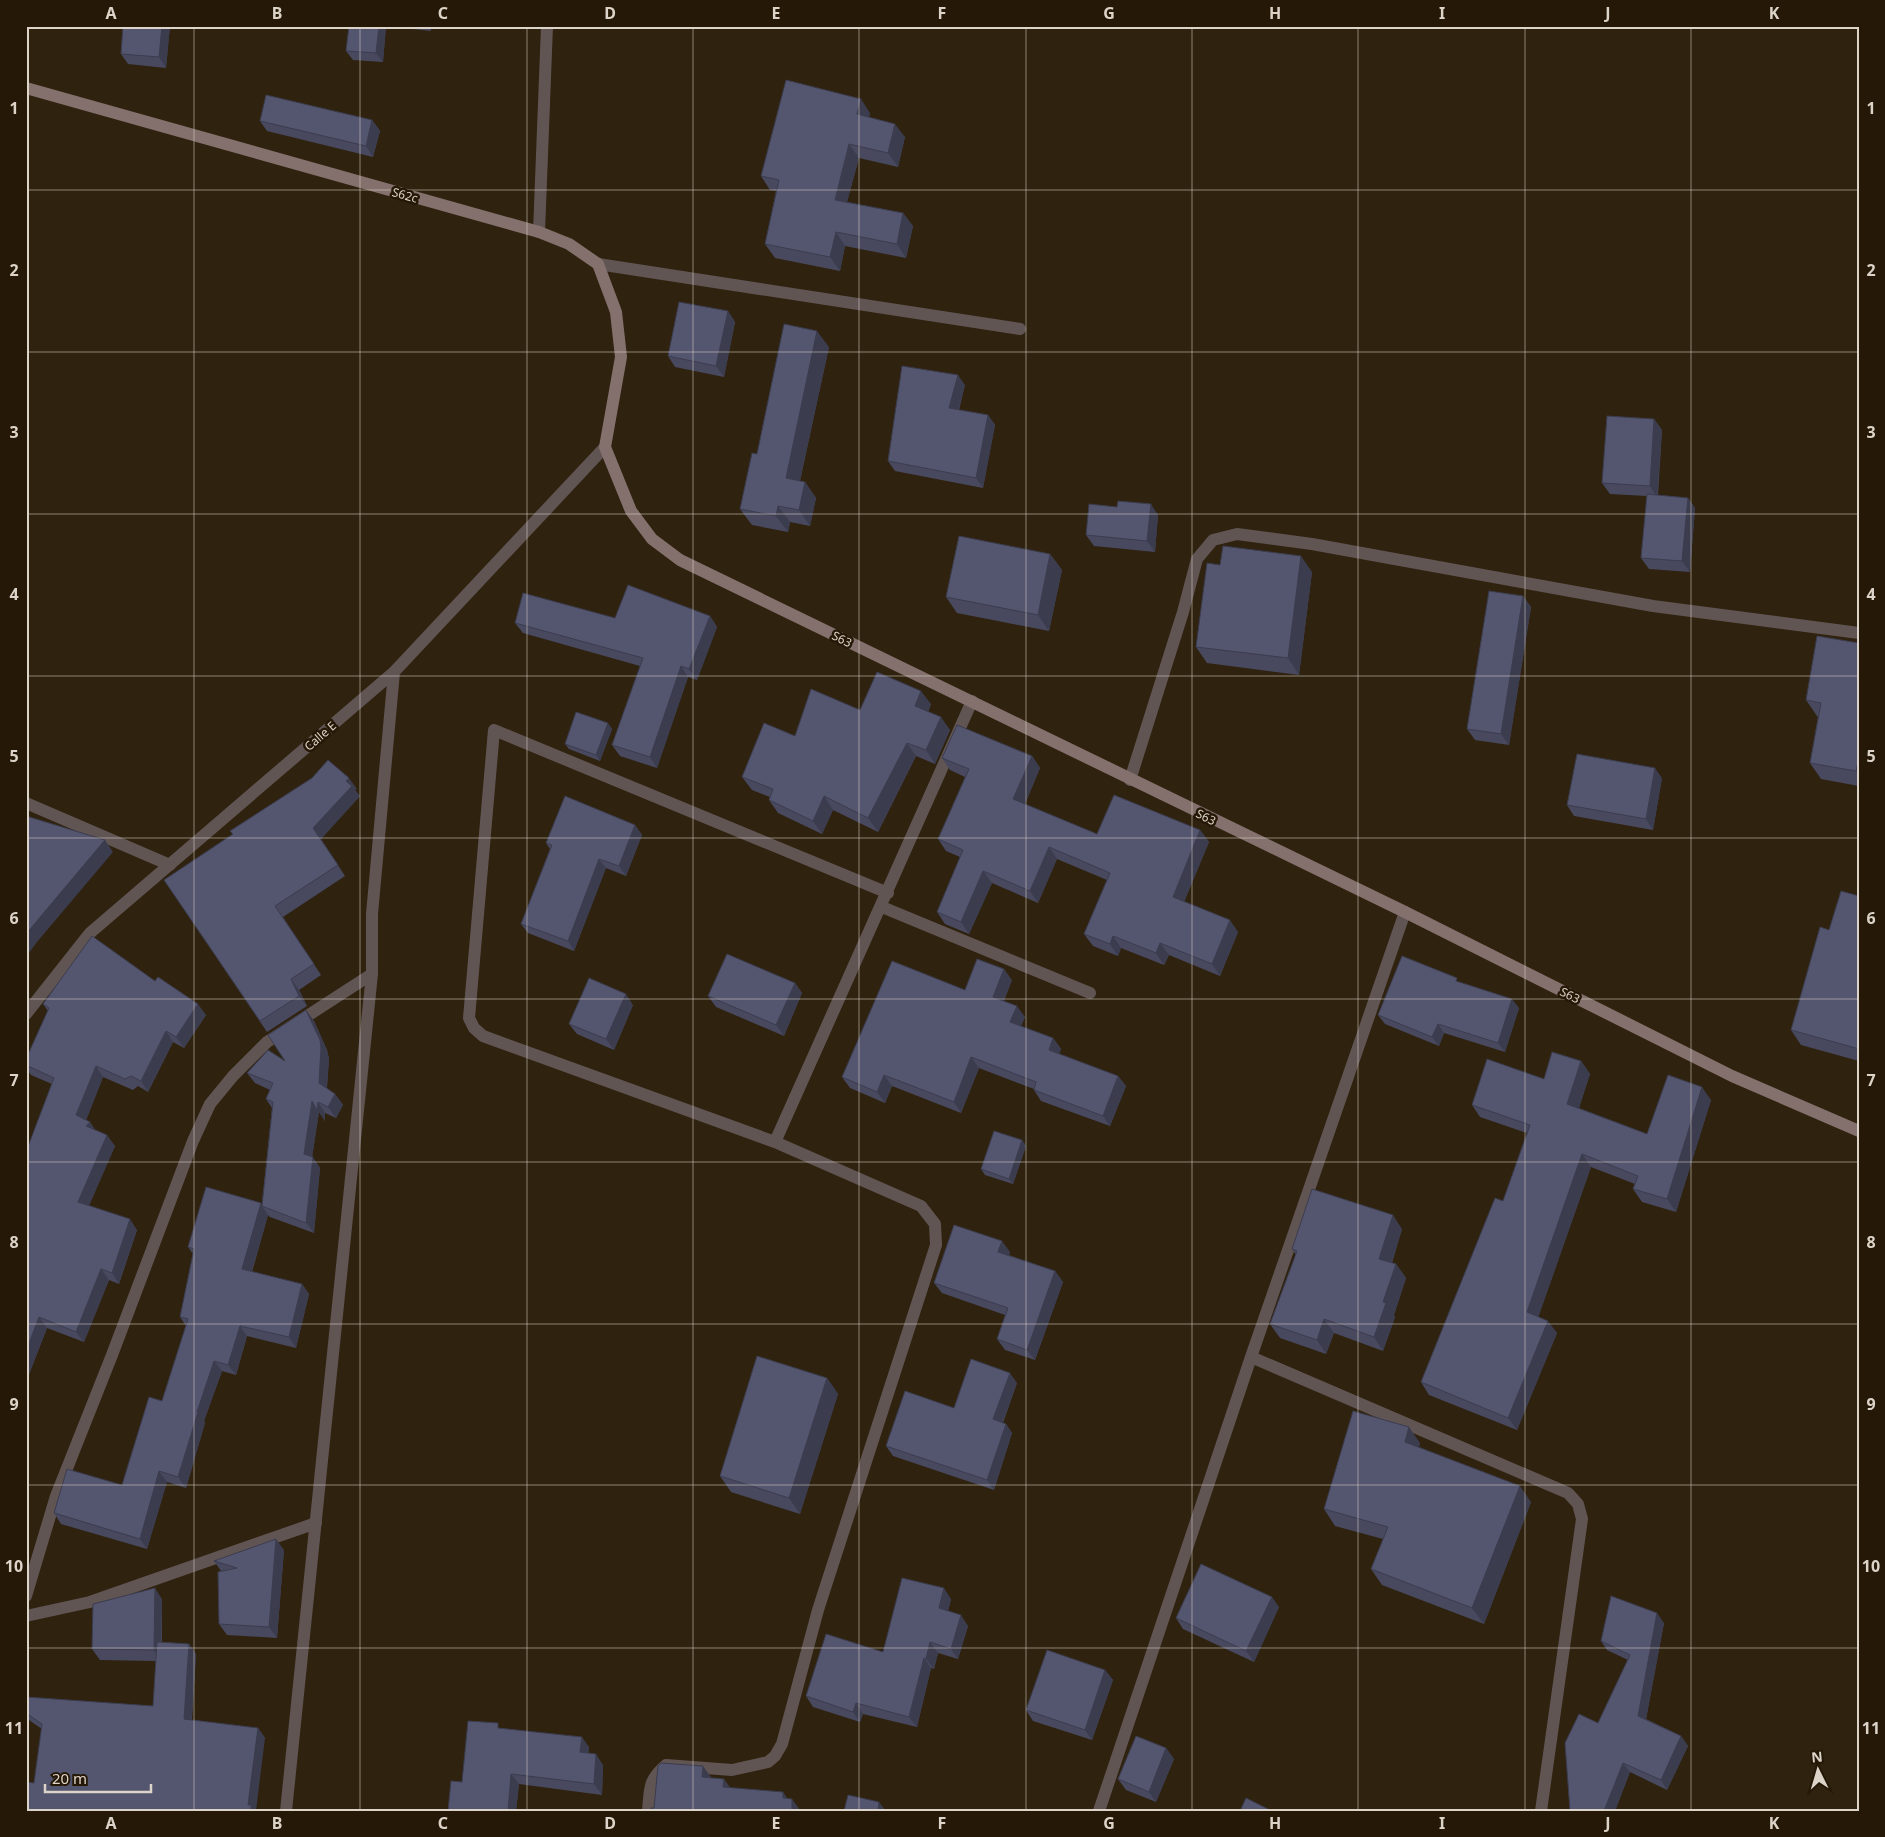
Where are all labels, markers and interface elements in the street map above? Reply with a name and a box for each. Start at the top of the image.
text: A [105,2,117,24]
text: B [272,2,282,24]
text: C [438,2,448,24]
text: D [604,2,616,24]
text: E [772,2,781,24]
text: F [938,2,946,24]
text: G [1103,2,1115,24]
text: H [1269,2,1281,24]
text: I [1439,2,1445,24]
text: J [1603,2,1611,24]
text: K [1769,2,1780,24]
text: 1 [9,97,19,119]
text: 1 [1866,97,1876,119]
street label: S62c [390,183,420,207]
text: 2 [9,259,19,281]
text: 2 [1866,259,1876,281]
text: 3 [9,421,19,443]
text: 3 [1866,421,1876,443]
text: 4 [9,583,19,605]
text: 4 [1866,583,1876,605]
street label: S63 [829,627,855,651]
street label: Calle E [300,717,340,755]
text: 5 [9,745,19,767]
text: 5 [1866,745,1876,767]
street label: S63 [1193,805,1219,829]
text: 6 [9,907,19,929]
text: 6 [1866,907,1876,929]
street label: S63 [1557,983,1583,1007]
text: 7 [9,1069,19,1091]
text: 7 [1866,1069,1876,1091]
text: 8 [9,1231,19,1253]
text: 8 [1866,1231,1876,1253]
text: 9 [9,1393,19,1415]
text: 9 [1866,1393,1876,1415]
text: 10 [5,1555,23,1577]
text: 10 [1862,1555,1880,1577]
text: 11 [5,1717,23,1739]
text: 11 [1862,1717,1880,1739]
north arrow [1792,1744,1842,1794]
text: N [1810,1747,1823,1767]
scale bar [45,1762,151,1794]
text: 20 m [52,1768,87,1788]
text: A [105,1812,117,1834]
text: B [272,1812,282,1834]
text: C [438,1812,448,1834]
text: D [604,1812,616,1834]
text: E [772,1812,781,1834]
text: F [938,1812,946,1834]
text: G [1103,1812,1115,1834]
text: H [1269,1812,1281,1834]
text: I [1439,1812,1445,1834]
text: J [1603,1812,1611,1834]
text: K [1769,1812,1780,1834]

